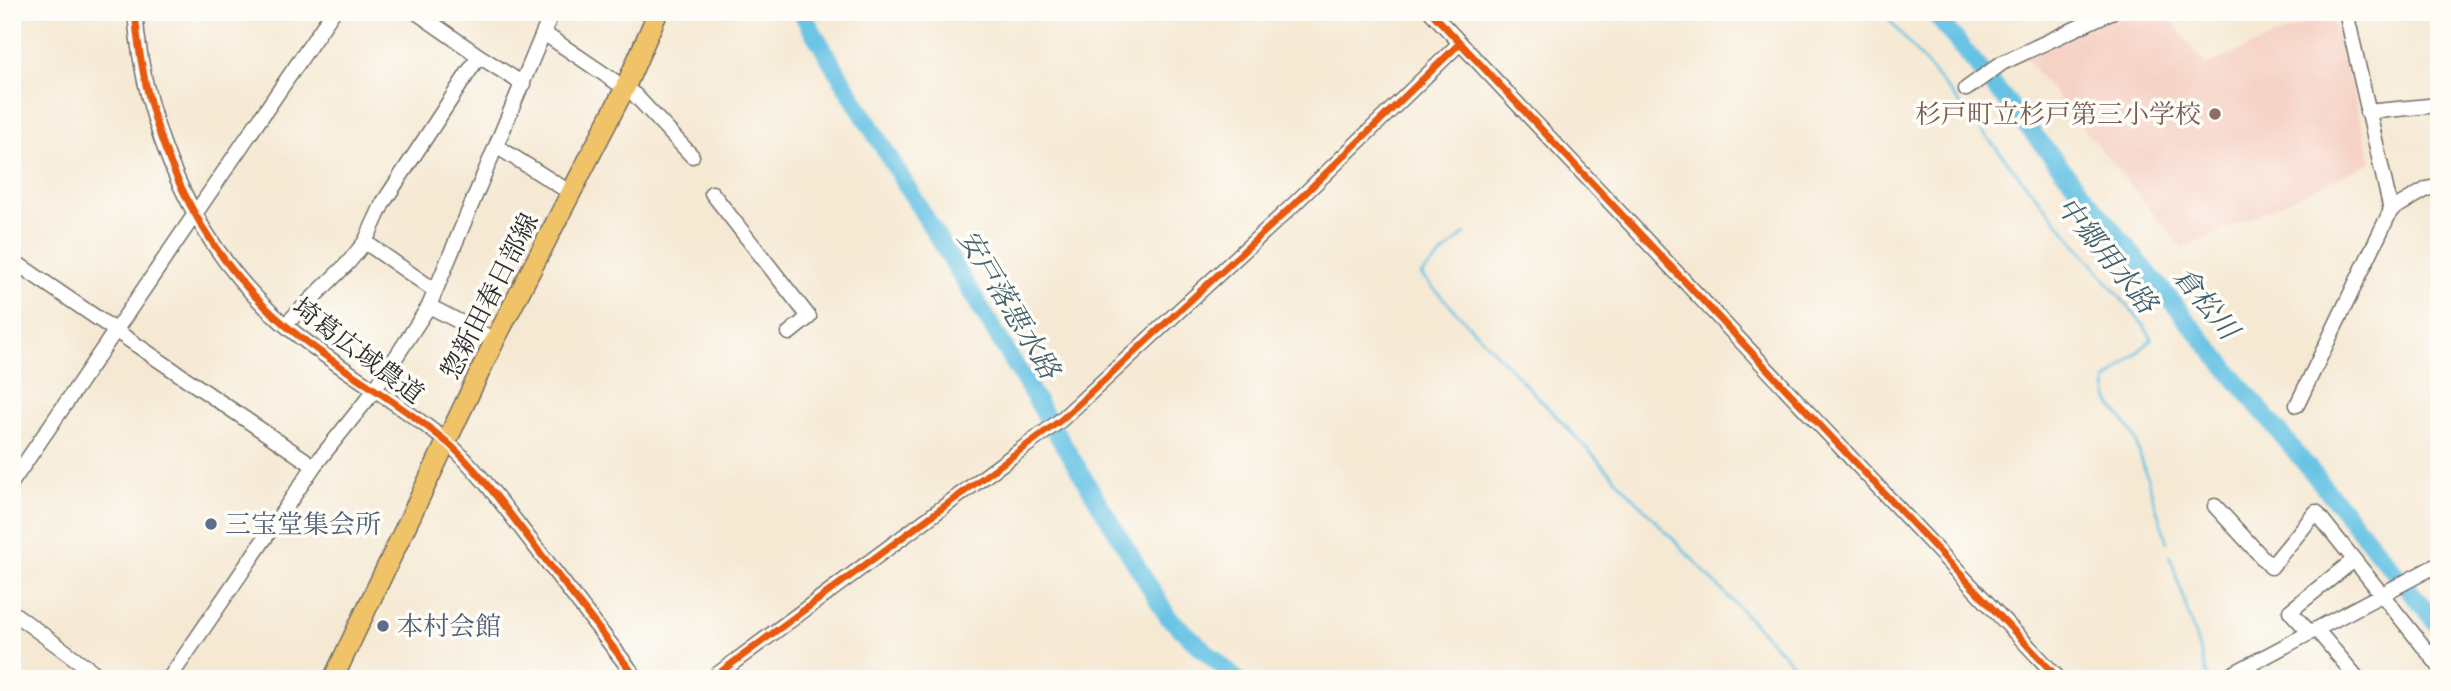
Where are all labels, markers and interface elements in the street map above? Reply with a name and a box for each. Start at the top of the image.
place label: 杉戸町立杉戸第三小学校 [1915,99,2201,130]
marker: 杉戸町立杉戸第三小学校 [2207,106,2223,122]
water label: 中郷用水路 [2050,190,2165,321]
street label: 惣新田春日部線 [435,208,545,384]
water label: 安戸落悪水路 [952,223,1067,386]
water label: 倉松川 [2167,260,2247,348]
street label: 埼葛広域農道 [286,292,430,410]
place label: 三宝堂集会所 [225,509,381,540]
marker: 三宝堂集会所 [203,516,219,532]
place label: 本村会館 [397,611,501,642]
marker: 本村会館 [375,618,391,634]

